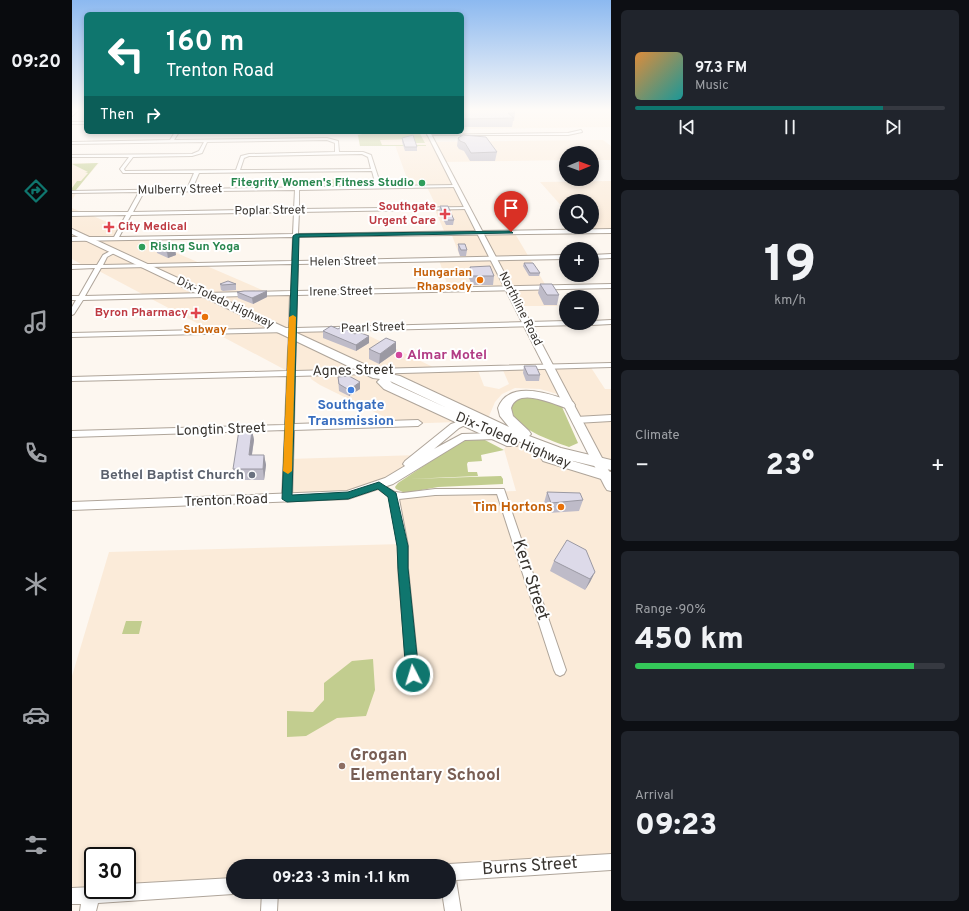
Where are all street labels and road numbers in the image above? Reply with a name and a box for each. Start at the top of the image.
street label: Mulberry Street [138,181,222,199]
street label: Poplar Street [234,202,306,220]
street label: Helen Street [309,253,377,271]
street label: Northline Road [494,269,546,349]
street label: Dix-Toledo Highway [174,273,276,333]
street label: Irene Street [309,283,373,301]
street label: Pearl Street [341,319,405,337]
street label: Agnes Street [312,362,394,380]
street label: Dix-Toledo Highway [453,409,573,473]
street label: Longtin Street [176,420,266,440]
street label: Trenton Road [184,491,268,511]
street label: Kerr Street [507,537,553,623]
street label: Burns Street [481,853,579,881]

